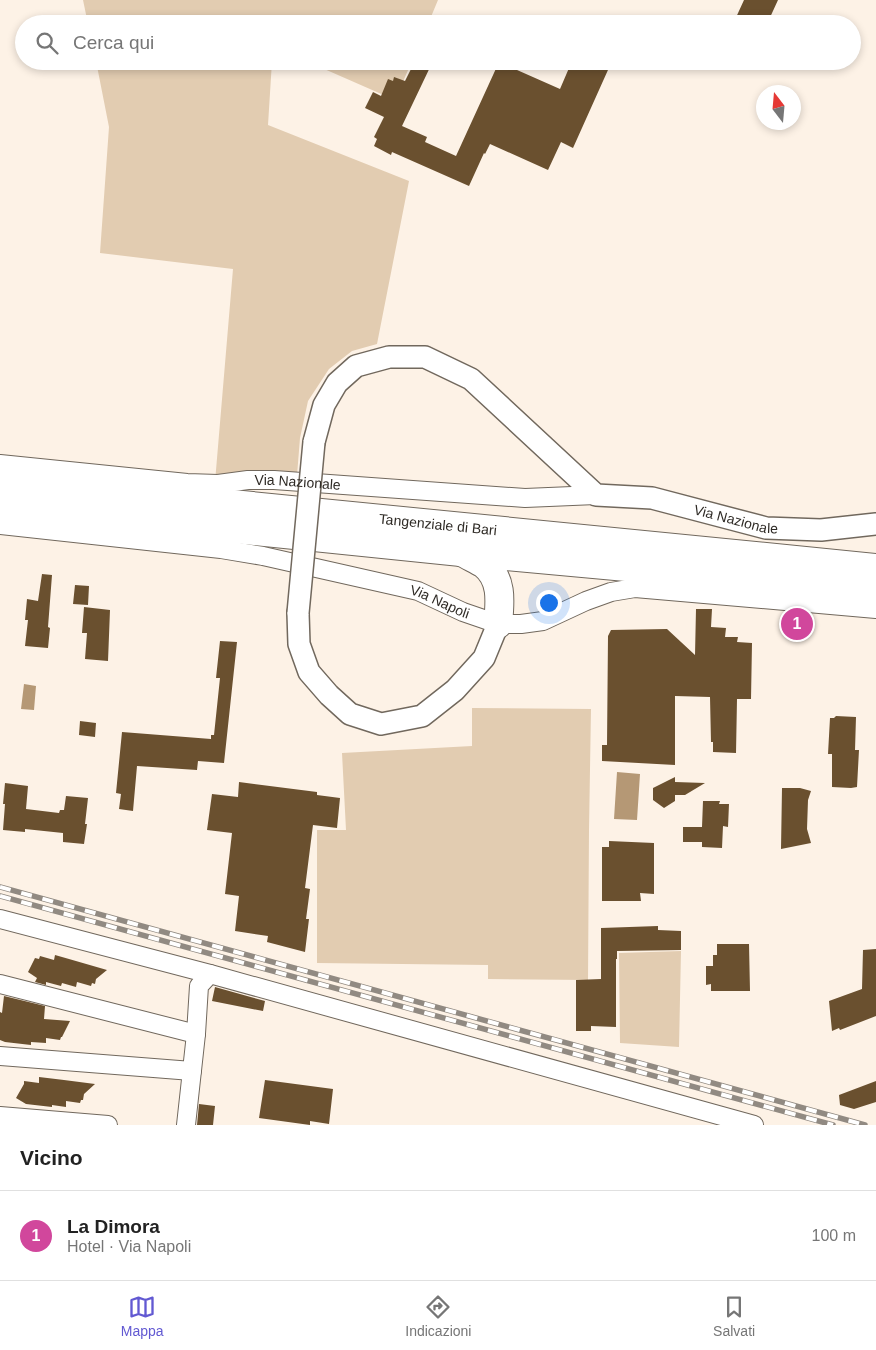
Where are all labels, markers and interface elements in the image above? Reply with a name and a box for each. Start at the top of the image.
search box [15,15,861,70]
icon: search [33,29,61,57]
text: Cerca qui [73,32,154,53]
north arrow [756,85,801,130]
street label: Via Nazionale [255,472,341,493]
street label: Via Nazionale [692,501,779,536]
street label: Tangenziale di Bari [378,511,498,538]
street label: Via Napoli [409,582,472,622]
your location [536,590,562,616]
pin: 1 [781,605,813,643]
text: Vicino [20,1146,83,1169]
text: La Dimora [67,1216,160,1237]
text: 1 [32,1227,40,1244]
text: 100 m [812,1227,856,1244]
text: Hotel · Via Napoli [67,1238,191,1255]
tab: Mappa [121,1293,164,1339]
tab: Indicazioni [405,1293,471,1339]
tab: Salvati [713,1293,755,1339]

